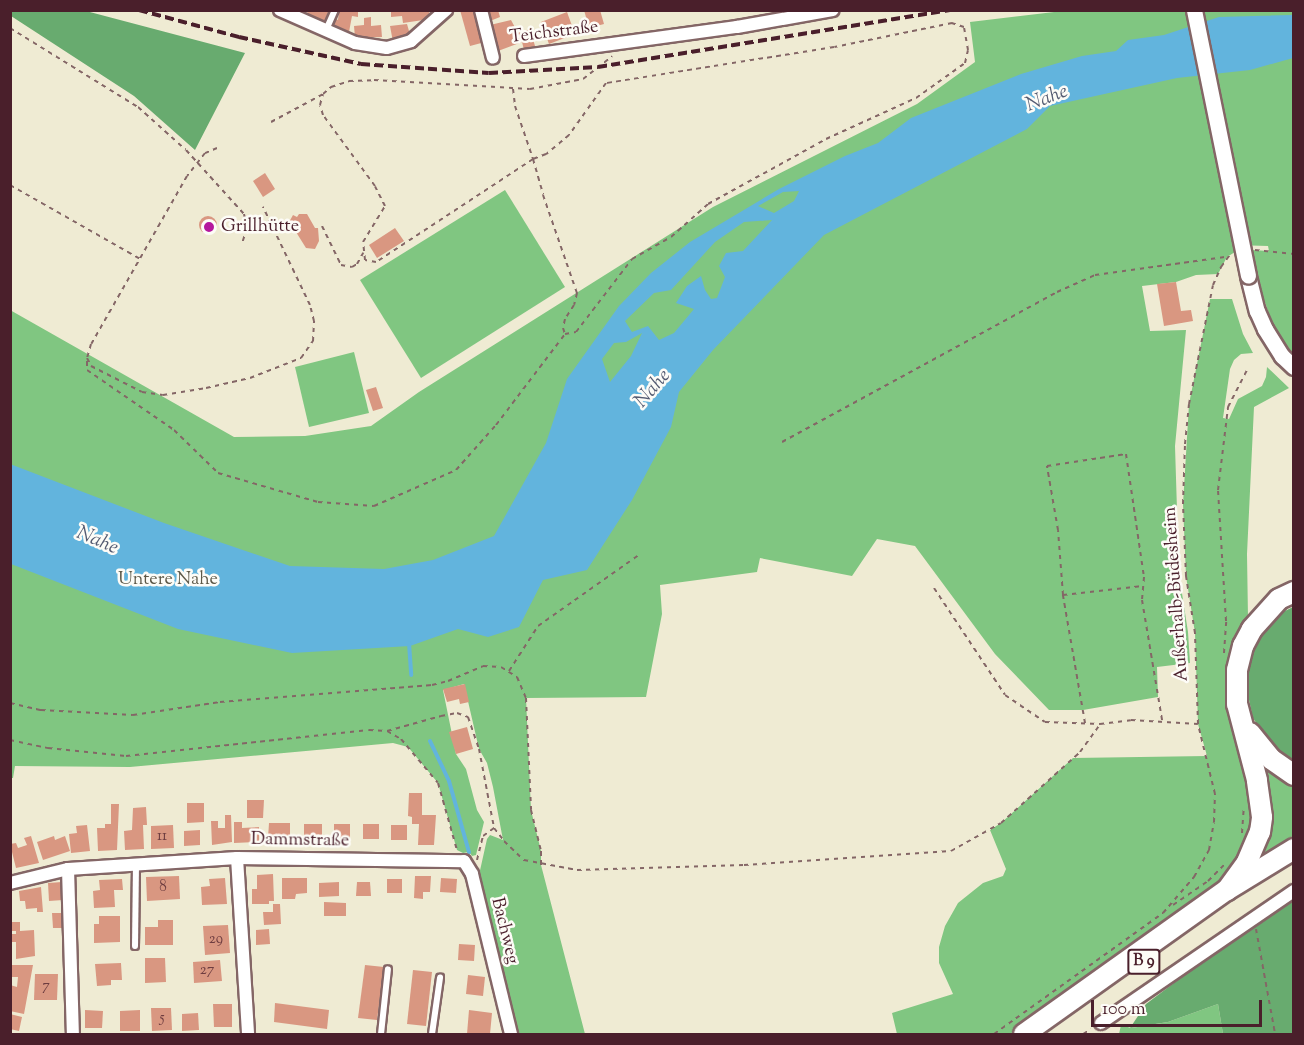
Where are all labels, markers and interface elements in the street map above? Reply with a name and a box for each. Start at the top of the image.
street label: Teichstraße [508,17,600,49]
water label: Nahe [1023,80,1071,118]
place label: Grillhütte [221,216,299,238]
marker: Grillhütte [202,220,216,234]
water label: Nahe [630,365,676,413]
street label: Außerhalb-Büdesheim [1160,506,1194,682]
water label: Nahe [72,522,122,560]
park label: Untere Nahe [118,569,218,591]
house number: 11 [157,828,167,846]
street label: Dammstraße [251,829,349,853]
house number: 8 [159,879,167,897]
street label: Bachweg [485,895,523,967]
house number: 29 [209,931,223,949]
road number: B 9 [1126,949,1162,975]
house number: 27 [200,962,214,980]
house number: 7 [42,978,50,996]
scale bar [1094,988,1265,1026]
text: 100 m [1102,997,1146,1023]
house number: 5 [159,1010,165,1028]

